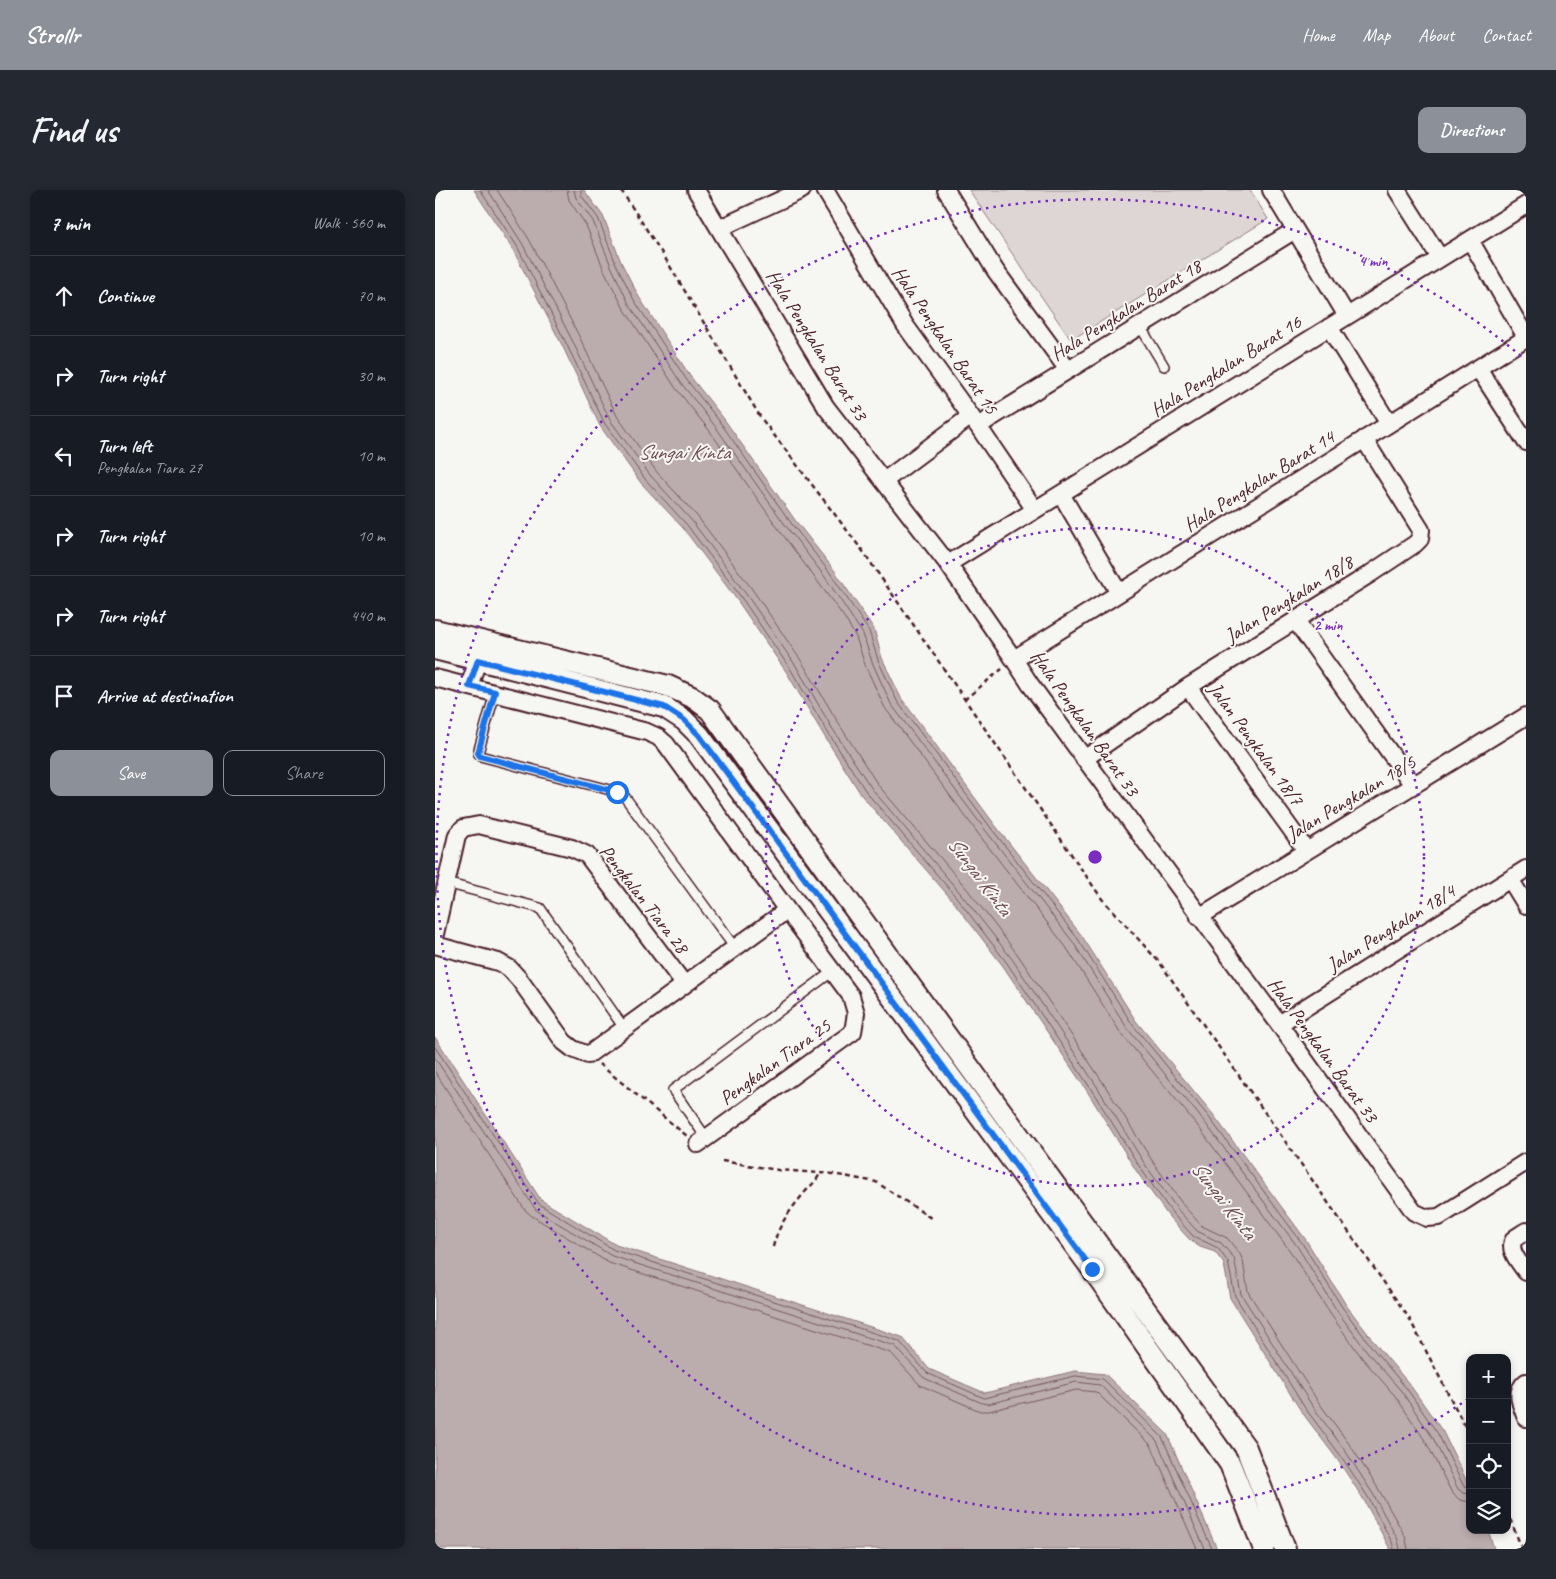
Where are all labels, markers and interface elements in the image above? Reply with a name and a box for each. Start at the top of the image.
text: Strollr [25,20,80,50]
text: Home [1302,24,1335,46]
text: Map [1363,24,1390,46]
text: About [1418,24,1454,46]
text: Contact [1482,24,1531,46]
button: Directions [1418,107,1526,153]
text: Find us [30,108,117,153]
text: 7 min [50,210,90,236]
text: Walk · 560 m [313,213,385,233]
street label: Hala Pengkalan Barat 18 [1046,252,1208,366]
text: 4 min [1359,252,1388,271]
street label: Hala Pengkalan Barat 15 [886,261,1004,420]
street label: Hala Pengkalan Barat 33 [761,265,875,427]
icon: ahead [50,282,78,310]
text: Continue [97,284,154,308]
text: 70 m [358,286,385,306]
street label: Hala Pengkalan Barat 16 [1146,309,1307,422]
icon: right [50,362,78,390]
text: Turn right [97,364,164,388]
text: 30 m [358,366,385,386]
street label: Hala Pengkalan Barat 14 [1179,423,1341,537]
text: Turn left [97,434,152,458]
water label: Sungai Kinta [638,439,732,465]
icon: left [50,442,78,470]
text: 10 m [358,446,385,466]
text: Pengkalan Tiara 27 [97,458,202,478]
icon: right [50,522,78,550]
text: Turn right [97,524,164,548]
text: 10 m [358,526,385,546]
street label: Jalan Pengkalan 18/8 [1219,549,1359,649]
icon: right [50,602,78,630]
text: Turn right [97,604,164,628]
text: 440 m [351,606,385,626]
text: 2 min [1314,616,1343,635]
street label: Hala Pengkalan Barat 33 [1025,645,1146,803]
street label: Jalan Pengkalan 18/7 [1202,677,1310,811]
icon: arrive [50,682,78,710]
text: Arrive at destination [97,684,233,708]
street label: Jalan Pengkalan 18/5 [1281,749,1421,847]
button: Save [50,750,213,796]
button: Share [223,750,385,796]
route start [606,781,629,804]
water label: Sungai Kinta [942,832,1019,922]
street label: Pengkalan Tiara 28 [594,840,696,960]
centre of rings [1086,848,1104,866]
street label: Jalan Pengkalan 18/4 [1321,878,1461,978]
street label: Hala Pengkalan Barat 33 [1262,973,1385,1129]
street label: Pengkalan Tiara 25 [715,1013,836,1111]
water label: Sungai Kinta [1186,1156,1264,1246]
route end [1081,1258,1104,1281]
map controls [1466,1354,1511,1534]
button: + [1466,1354,1511,1399]
button: − [1466,1399,1511,1444]
button: locate [1466,1444,1511,1489]
button: layers [1466,1489,1511,1534]

